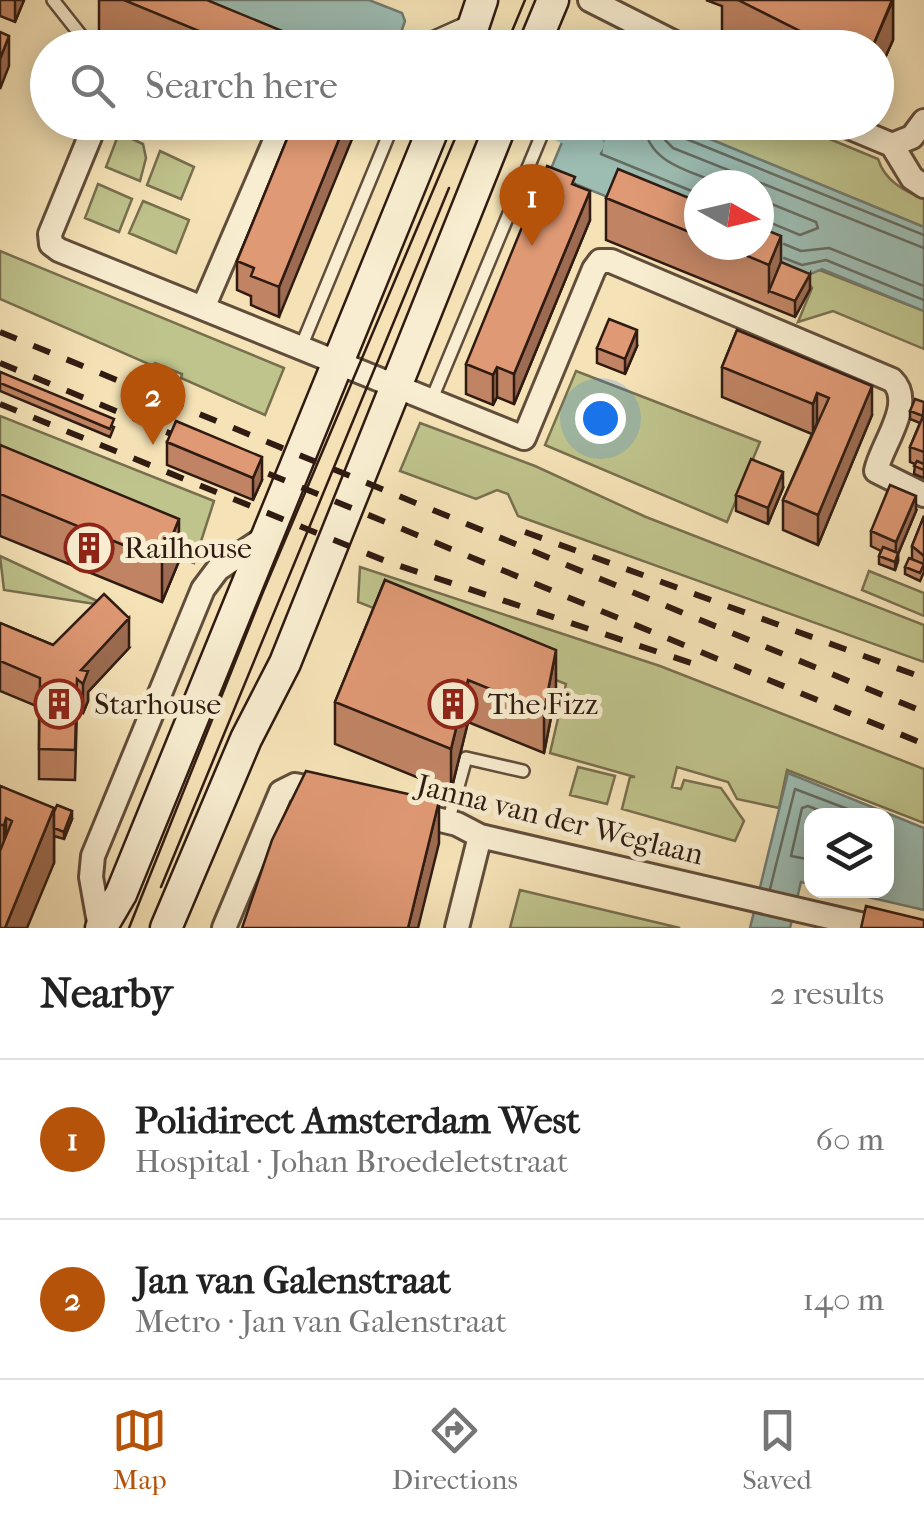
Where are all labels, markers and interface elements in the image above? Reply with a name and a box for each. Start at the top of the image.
search box [30,30,894,140]
icon: search [65,58,120,113]
text: Search here [145,63,338,108]
pin: 1 [500,164,564,246]
north arrow [684,170,774,260]
pin: 2 [120,362,186,445]
your location [575,393,626,444]
building icon: Railhouse [63,522,115,574]
place label: Railhouse [124,531,252,566]
building icon: Starhouse [33,678,85,730]
building icon: The Fizz [427,678,479,730]
place label: Starhouse [94,687,221,722]
place label: The Fizz [488,687,598,722]
street label: Janna van der Weglaan [411,767,708,873]
map controls [804,808,894,898]
button: layers [804,808,894,898]
text: Nearby [40,969,172,1018]
text: 2 results [770,975,884,1012]
text: Polidirect Amsterdam West [135,1098,580,1143]
text: 1 [67,1121,78,1158]
text: 60 m [816,1121,884,1158]
text: Hospital · Johan Broedeletstraat [135,1143,568,1180]
text: Jan van Galenstraat [135,1258,451,1303]
text: 2 [64,1281,81,1318]
text: 140 m [803,1281,884,1318]
text: Metro · Jan van Galenstraat [135,1303,507,1340]
tab: Map [112,1403,167,1496]
tab: Directions [392,1403,518,1496]
tab: Saved [742,1403,812,1496]

